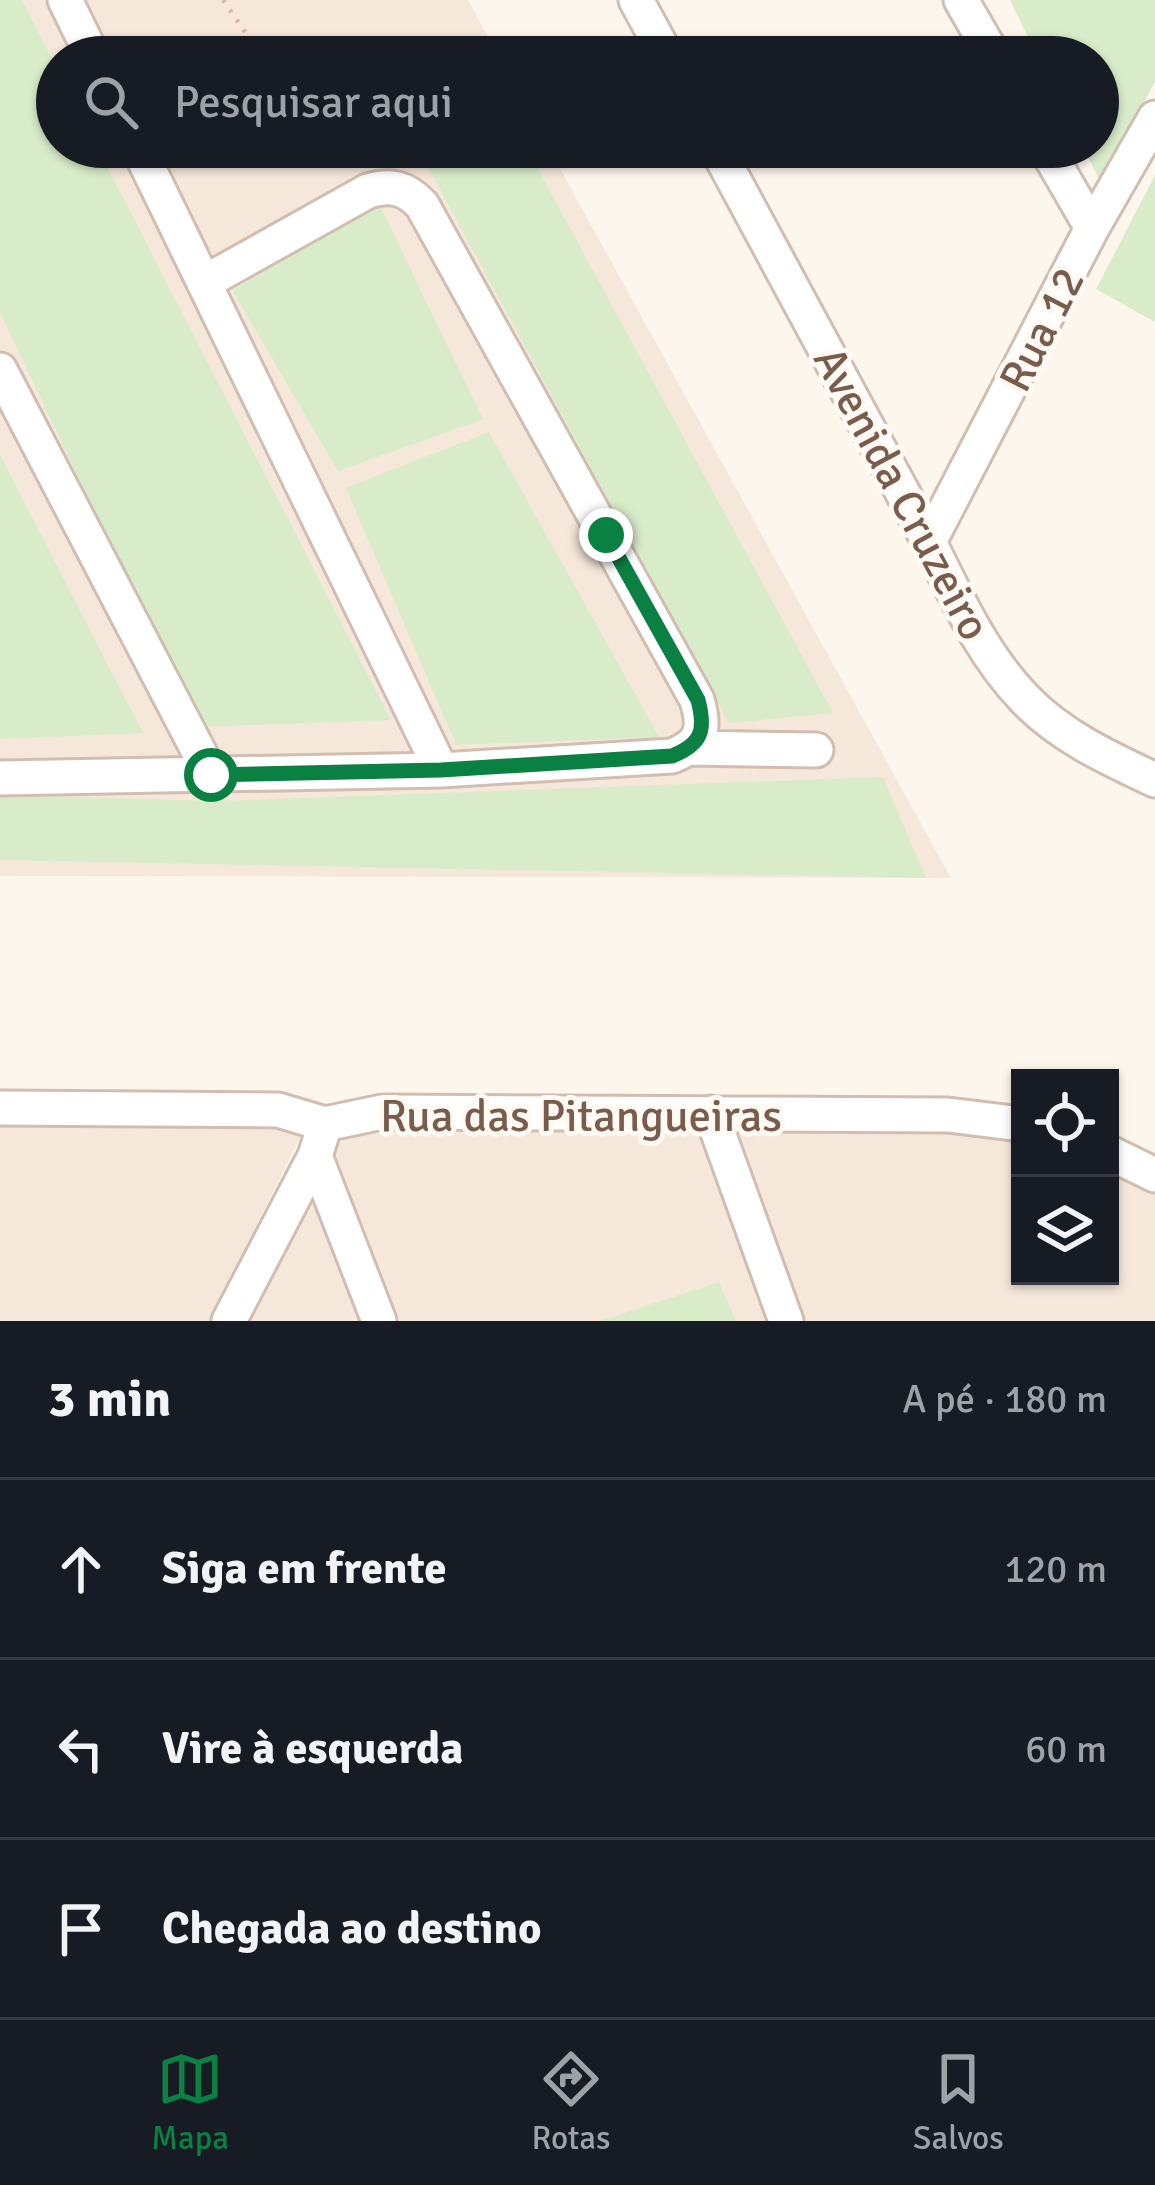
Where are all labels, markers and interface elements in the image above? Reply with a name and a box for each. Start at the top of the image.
search box [36,36,1119,168]
icon: search [78,69,144,135]
text: Pesquisar aqui [174,75,453,130]
street label: Rua 12 [988,258,1097,401]
street label: Avenida Cruzeiro [801,338,1002,650]
route end [579,508,633,562]
route start [184,748,238,802]
map controls [1011,1069,1119,1285]
button: locate [1011,1069,1119,1177]
street label: Rua das Pitangueiras [380,1089,782,1144]
button: layers [1011,1177,1119,1285]
text: 3 min [48,1368,171,1431]
text: A pé · 180 m [903,1375,1107,1423]
icon: ahead [48,1536,114,1602]
text: Siga em frente [162,1541,447,1596]
text: 120 m [1004,1545,1107,1593]
icon: left [48,1716,114,1782]
text: Vire à esquerda [162,1721,463,1776]
text: 60 m [1025,1725,1107,1773]
icon: arrive [48,1896,114,1962]
text: Chegada ao destino [162,1901,542,1956]
tab: Mapa [151,2046,229,2159]
tab: Rotas [532,2046,610,2159]
tab: Salvos [913,2046,1004,2159]

